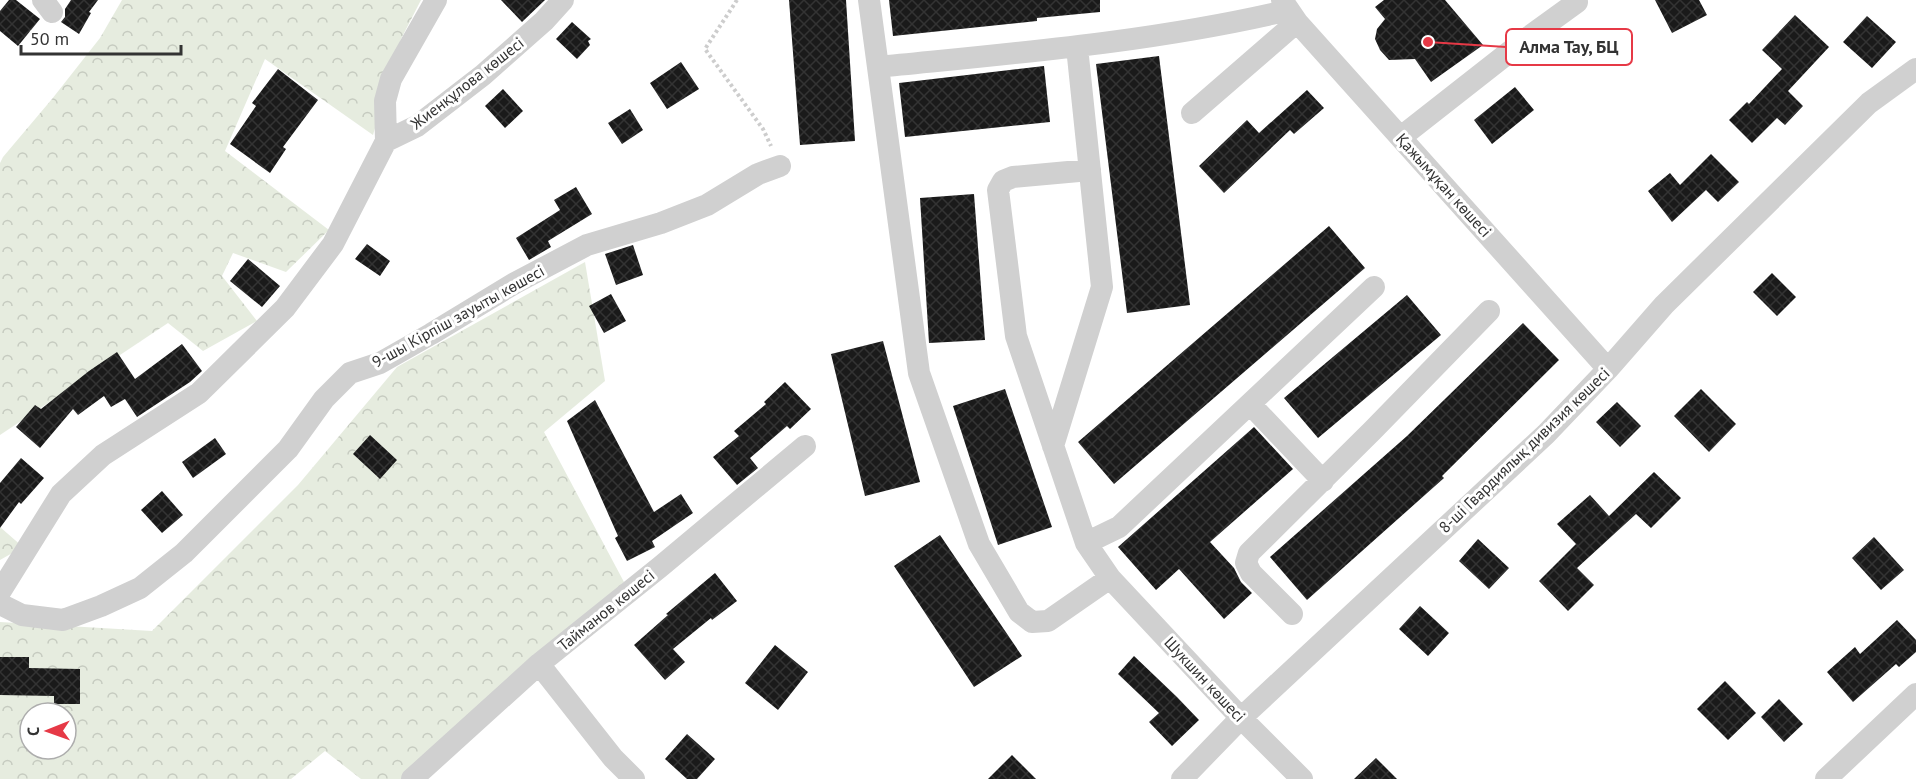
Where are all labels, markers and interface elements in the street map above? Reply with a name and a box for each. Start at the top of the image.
scale bar [21,18,182,56]
text: 50 m [30,27,69,50]
callout: Алма Тау, БЦ [1506,29,1632,65]
street label: Жиенқұлова көшесі [406,33,528,134]
text: Алма Тау, БЦ [1519,35,1619,58]
street label: Қажымұқан көшесі [1392,129,1496,241]
street label: 9-шы Кірпіш зауыты көшесі [368,260,548,372]
street label: 8-ші Гвардиялық дивизия көшесі [1434,363,1614,537]
street label: Тайманов көшесі [554,565,658,655]
street label: Шукшин көшесі [1160,632,1250,726]
north arrow [18,701,78,761]
text: С [23,727,43,736]

